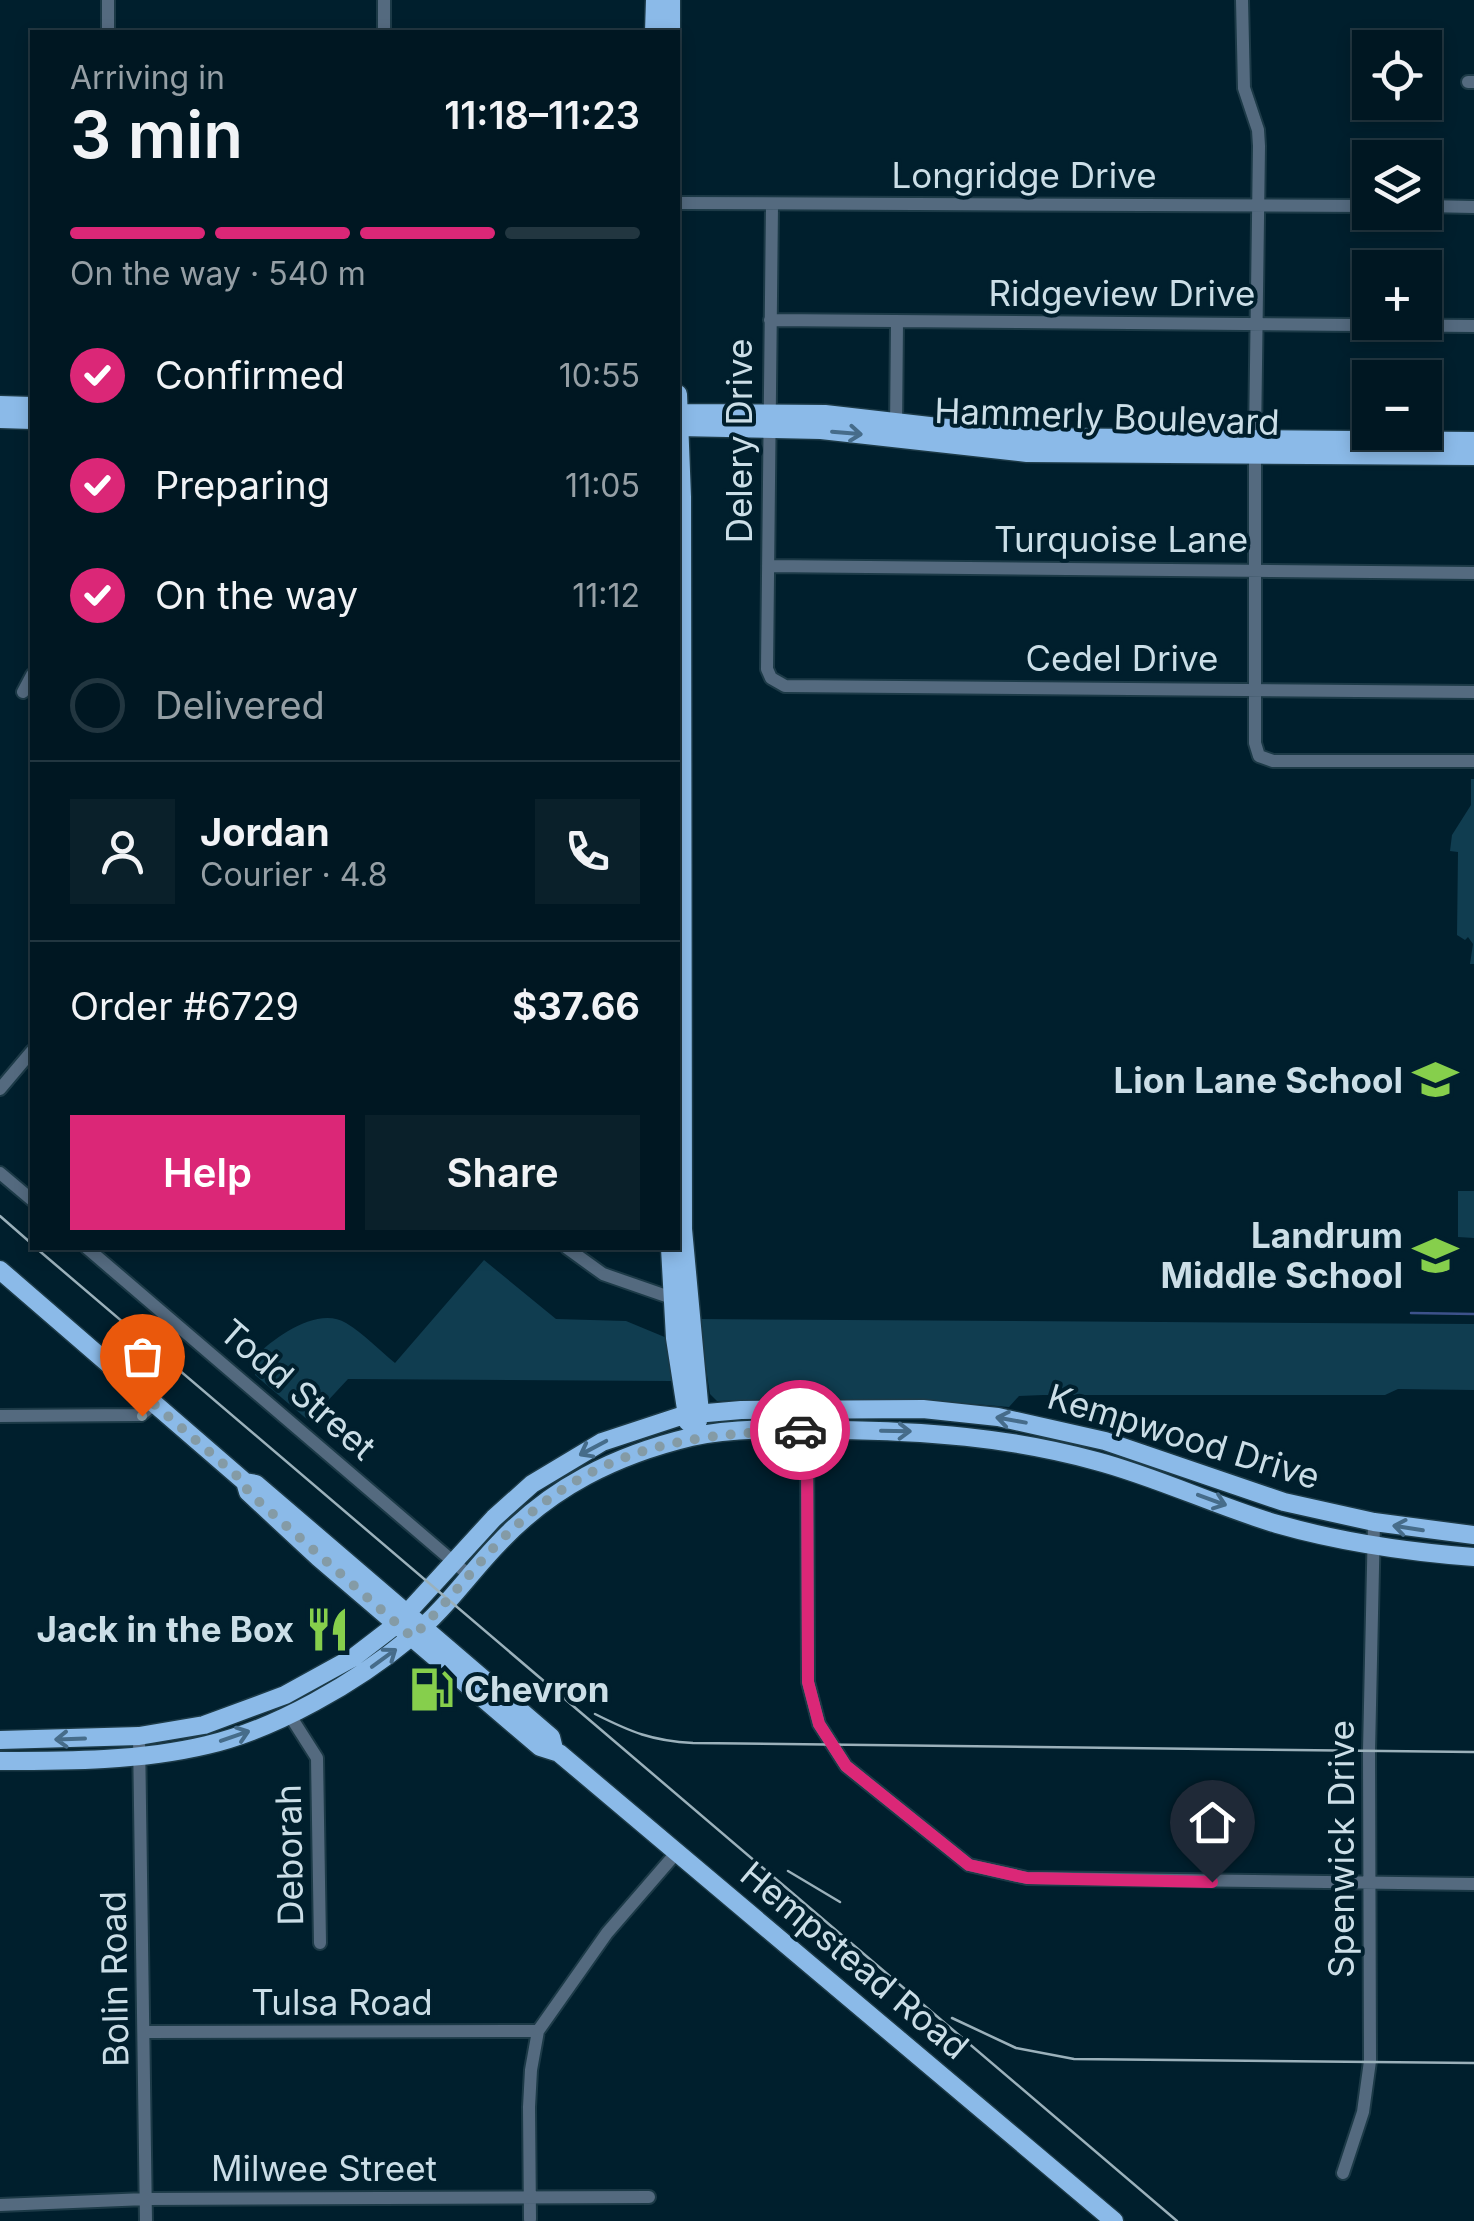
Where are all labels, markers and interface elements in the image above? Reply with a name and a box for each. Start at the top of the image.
map controls [1352,30,1442,450]
button: locate [1352,30,1442,120]
text: Arriving in [70,58,225,97]
text: 11:18–11:23 [444,92,640,138]
text: 3 min [70,95,243,174]
button: layers [1352,140,1442,230]
street label: Longridge Drive [891,154,1157,196]
button: + [1352,250,1442,340]
text: On the way · 540 m [70,254,366,293]
street label: Ridgeview Drive [989,272,1255,314]
street label: Delery Drive [718,339,760,543]
icon: check [70,348,125,403]
text: Confirmed [155,352,345,398]
text: 10:55 [559,356,640,395]
button: − [1352,360,1442,450]
street label: Hammerly Boulevard [934,389,1280,443]
one-way arrow [830,423,862,442]
icon: check [70,458,125,513]
text: Preparing [155,462,330,508]
text: 11:05 [565,466,640,505]
street label: Turquoise Lane [994,518,1248,560]
icon: check [70,568,125,623]
text: On the way [155,572,358,618]
text: 11:12 [572,576,640,615]
street label: Cedel Drive [1026,637,1218,679]
text: Delivered [155,682,325,728]
button: person [70,799,175,904]
button: phone [535,799,640,904]
text: Jordan [200,809,330,855]
text: Courier · 4.8 [200,855,388,894]
text: Order #6729 [70,983,299,1029]
text: $37.66 [512,983,640,1029]
school or university icon: Lion Lane School [1412,1056,1460,1104]
place label: Lion Lane School [1113,1059,1403,1101]
button: Help [70,1115,345,1230]
button: Share [365,1115,640,1230]
place label: Landrum Middle School [1160,1214,1403,1296]
school or university icon: Landrum Middle School [1412,1231,1460,1279]
street label: Todd Street [212,1310,384,1468]
pin [100,1314,185,1417]
icon: bag [115,1329,170,1384]
street label: Kempwood Drive [1043,1375,1325,1497]
courier [750,1380,850,1480]
icon: car [773,1403,828,1458]
one-way arrow [995,1410,1028,1429]
one-way arrow [880,1422,912,1440]
one-way arrow [579,1439,608,1458]
one-way arrow [1195,1492,1226,1510]
one-way arrow [1392,1518,1425,1536]
restaurant icon: Jack in the Box [303,1605,351,1653]
place label: Jack in the Box [36,1608,294,1650]
one-way arrow [370,1647,397,1668]
fuel station icon: Chevron [407,1665,455,1713]
place label: Chevron [464,1668,610,1710]
street label: Spenwick Drive [1320,1720,1362,1978]
one-way arrow [218,1726,249,1744]
one-way arrow [54,1729,86,1748]
pin [1170,1780,1255,1883]
street label: Deborah [267,1784,311,1926]
icon: home [1185,1795,1240,1850]
street label: Hempstead Road [733,1853,977,2067]
street label: Bolin Road [91,1891,137,2067]
street label: Tulsa Road [251,1981,433,2023]
street label: Milwee Street [211,2147,437,2189]

